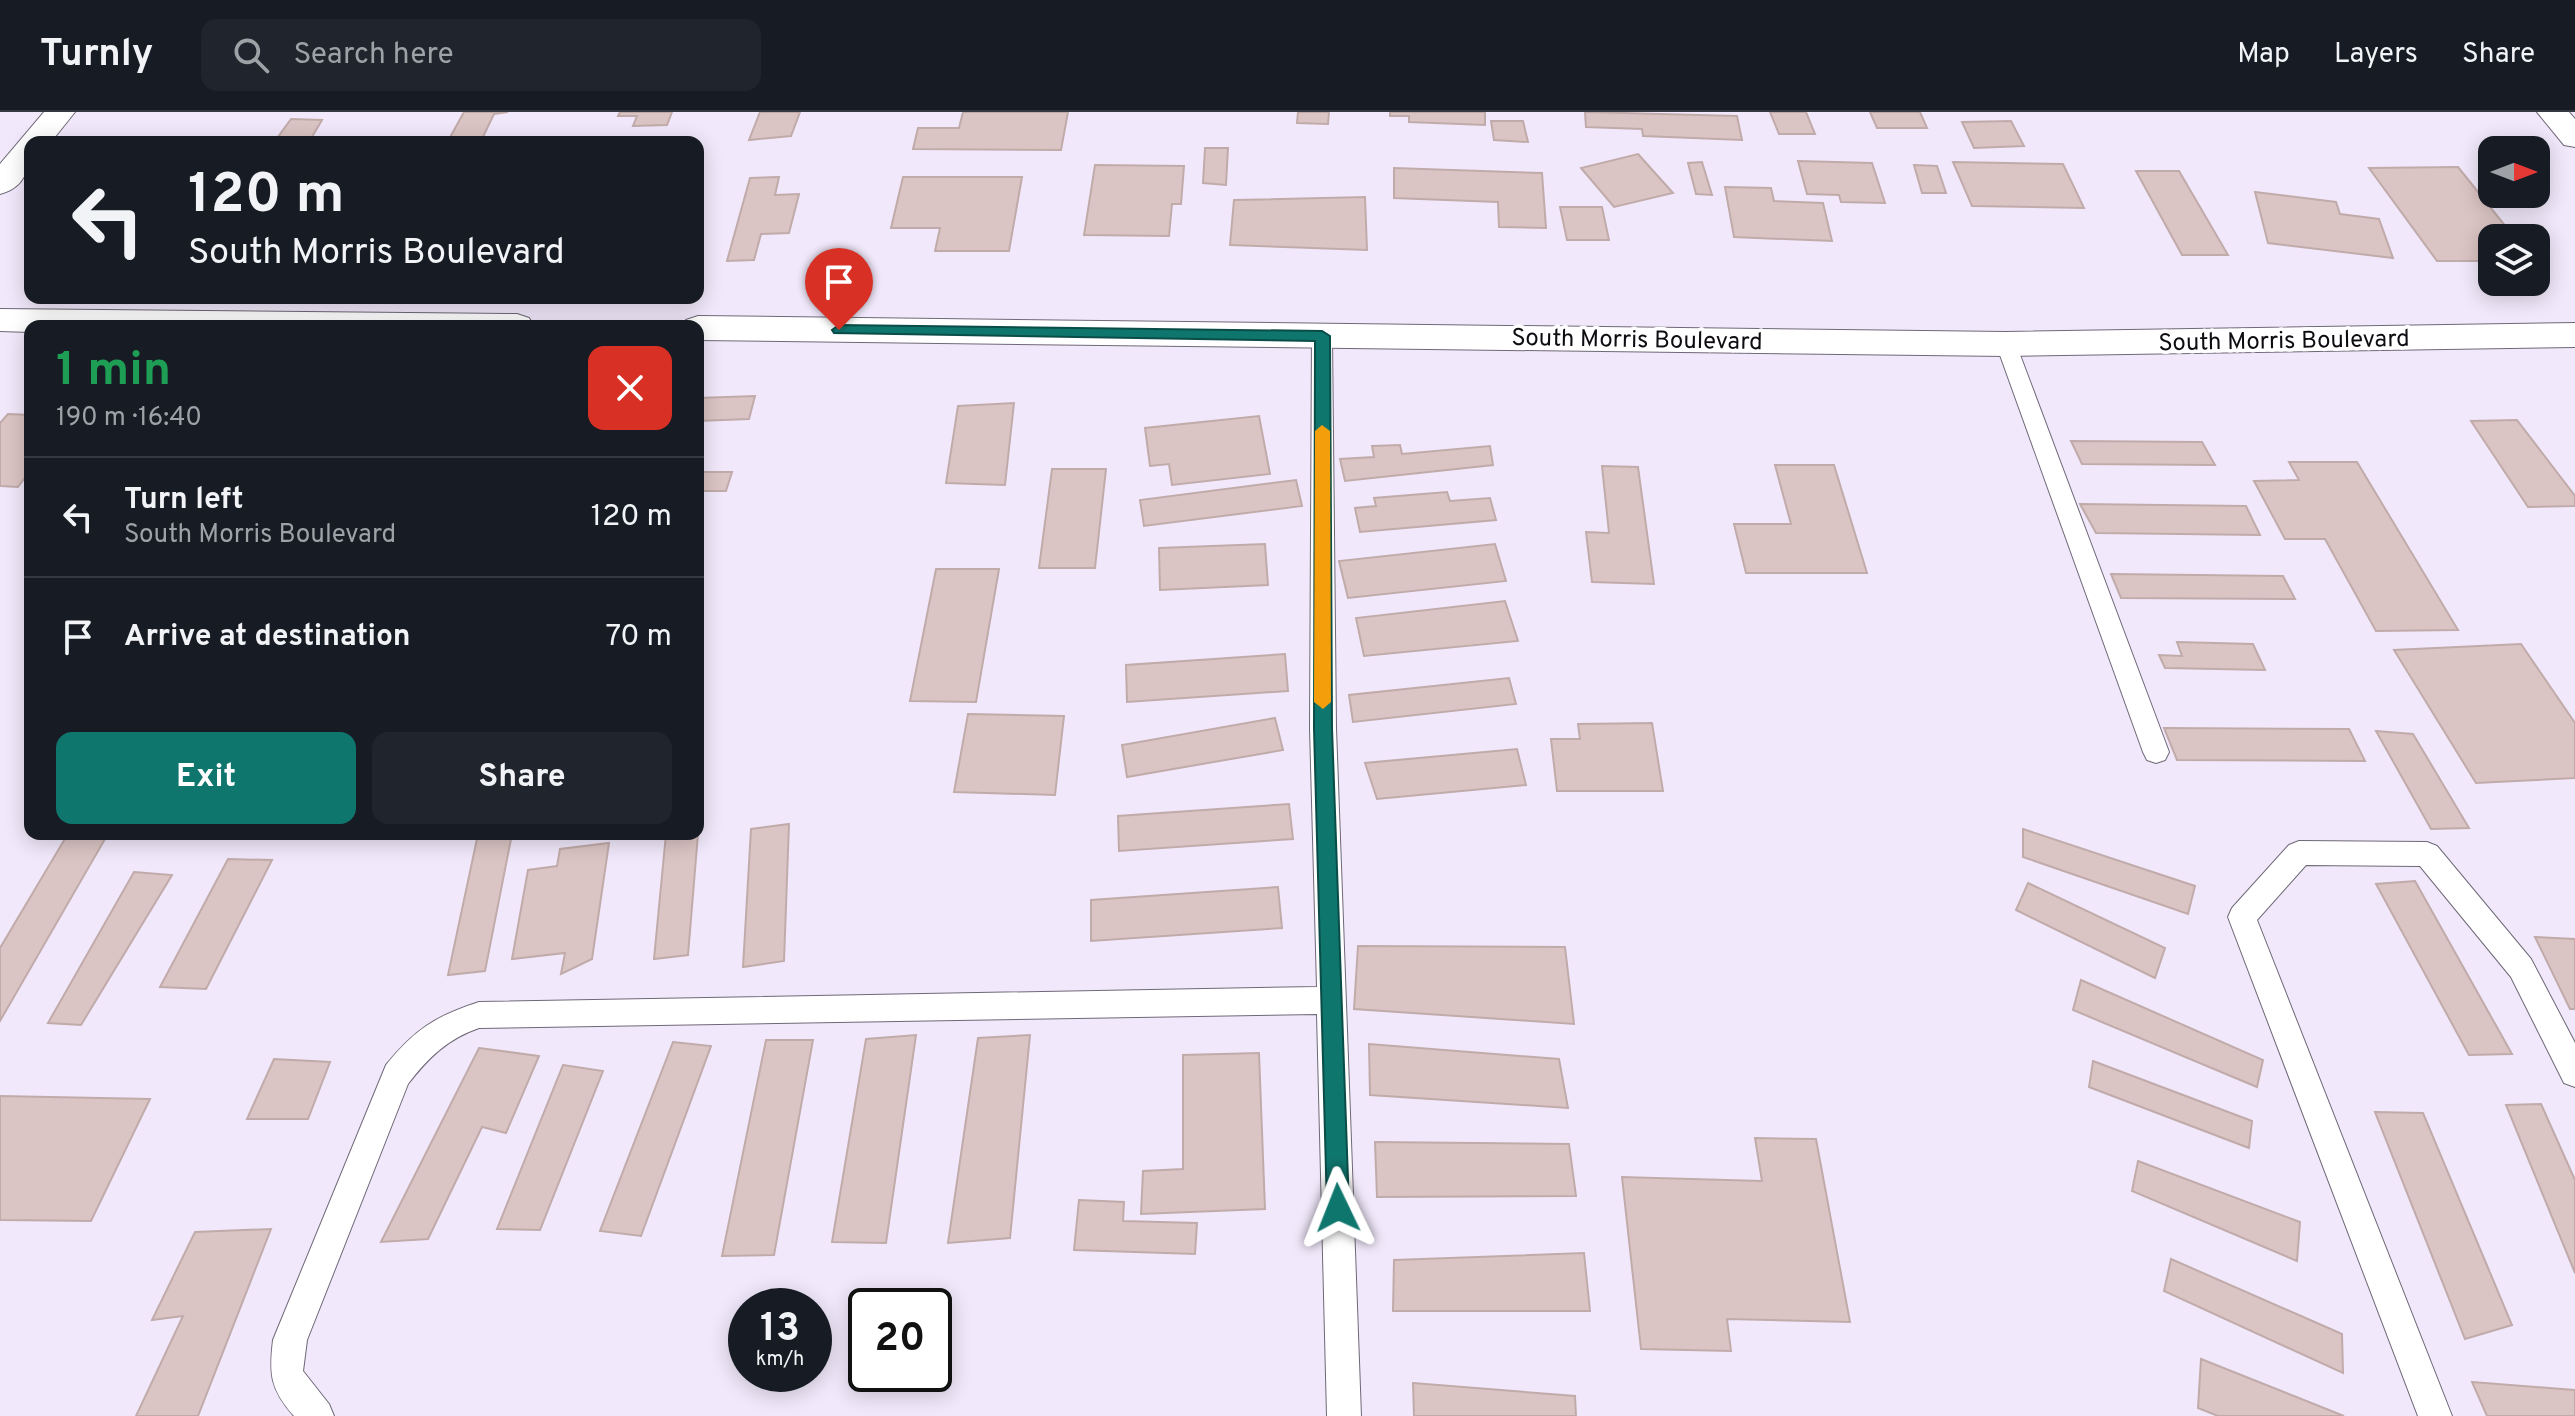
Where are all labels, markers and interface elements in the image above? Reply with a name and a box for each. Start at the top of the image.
search box [201,19,761,91]
text: Turnly [40,31,153,80]
icon: search [229,33,273,77]
text: Search here [293,37,454,74]
text: Map [2237,37,2290,73]
text: Layers [2334,37,2418,73]
text: Share [2462,37,2535,73]
north arrow [2478,136,2550,208]
map controls [2478,136,2550,296]
text: 120 m [188,162,345,232]
icon: left [56,168,160,272]
button: layers [2478,224,2550,296]
text: South Morris Boulevard [188,231,565,277]
pin [805,248,873,330]
icon: arrive [817,260,861,304]
street label: South Morris Boulevard [1511,324,1763,358]
street label: South Morris Boulevard [2158,325,2410,359]
text: 1 min [56,342,171,402]
button: close [588,346,672,430]
text: 190 m · 16:40 [56,402,202,435]
text: Turn left [124,482,244,519]
icon: left [56,495,100,539]
text: 120 m [591,499,672,536]
text: South Morris Boulevard [124,519,396,552]
icon: arrive [56,615,100,659]
text: Arrive at destination [124,619,410,656]
text: 70 m [606,619,672,656]
button: Exit [56,732,356,824]
button: Share [372,732,672,824]
position arrow [1296,1166,1380,1250]
speed limit sign: 20 [848,1288,952,1392]
text: 13 [760,1305,800,1355]
text: km/h [756,1347,804,1373]

